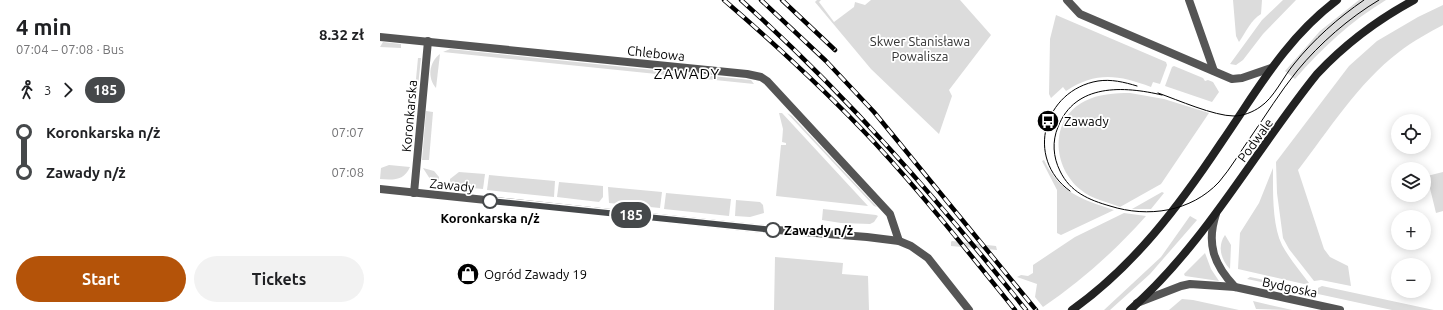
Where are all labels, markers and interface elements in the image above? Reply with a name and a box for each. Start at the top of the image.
text: 4 min [16,14,72,39]
text: 8.32 zł [319,26,364,43]
park label: Skwer Stanisława Powalisza [870,34,970,63]
text: 07:04 – 07:08 · Bus [16,42,124,56]
street label: Chlebowa [626,43,686,63]
district label: ZAWADY [654,65,720,82]
icon: walk [16,79,38,101]
icon: forward [57,79,79,101]
street label: Koronkarska [399,79,419,153]
text: 185 [93,82,117,98]
text: 3 [44,83,51,97]
bus stop icon: Zawady [1035,108,1061,134]
place label: Zawady [1064,114,1109,128]
map controls [1391,114,1431,298]
button: locate [1391,114,1431,154]
street label: Podwale [1235,116,1275,164]
text: Koronkarska n/ż [46,124,160,141]
text: 07:07 [331,125,364,139]
button: layers [1391,162,1431,202]
text: Zawady n/ż [46,164,126,181]
text: 07:08 [331,165,364,179]
street label: Zawady [429,176,475,194]
marker: Koronkarska n/ż [482,193,498,209]
line badge: 185 [608,202,654,228]
text: 185 [619,207,643,223]
button: + [1391,210,1431,250]
place label: Koronkarska n/ż [440,211,540,225]
marker: Zawady n/ż [765,222,781,238]
place label: Zawady n/ż [784,223,853,237]
button: Start [16,256,186,302]
button: Tickets [194,256,364,302]
button: − [1391,258,1431,298]
shop icon: Ogród Zawady 19 [455,261,481,287]
place label: Ogród Zawady 19 [484,267,587,281]
street label: Bydgoska [1261,274,1319,300]

